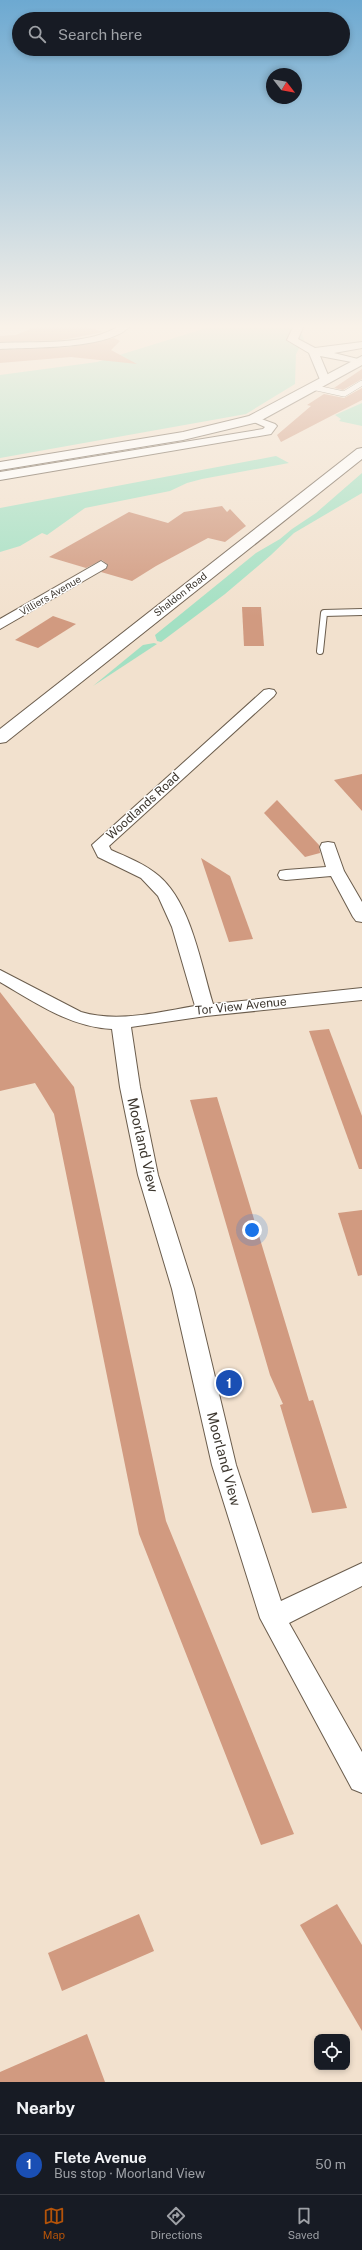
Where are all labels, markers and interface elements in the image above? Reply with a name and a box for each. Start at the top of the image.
search box [12,12,350,56]
icon: search [26,23,48,45]
text: Search here [58,26,142,43]
north arrow [266,68,302,104]
street label: Shaldon Road [151,569,209,619]
street label: Villiers Avenue [17,572,83,617]
street label: Woodlands Road [104,770,182,842]
street label: Tor View Avenue [195,994,287,1018]
street label: Moorland View [124,1096,162,1194]
your location [242,1220,262,1240]
pin: 1 [216,1368,242,1398]
street label: Moorland View [204,1410,244,1508]
map controls [314,2034,350,2070]
button: locate [314,2034,350,2070]
text: Nearby [16,2098,75,2118]
text: Flete Avenue [54,2149,147,2166]
text: 1 [26,2157,32,2172]
text: 50 m [315,2157,346,2172]
text: Bus stop · Moorland View [54,2166,205,2181]
tab: Map [43,2205,65,2241]
tab: Directions [151,2205,202,2241]
tab: Saved [288,2205,319,2241]

